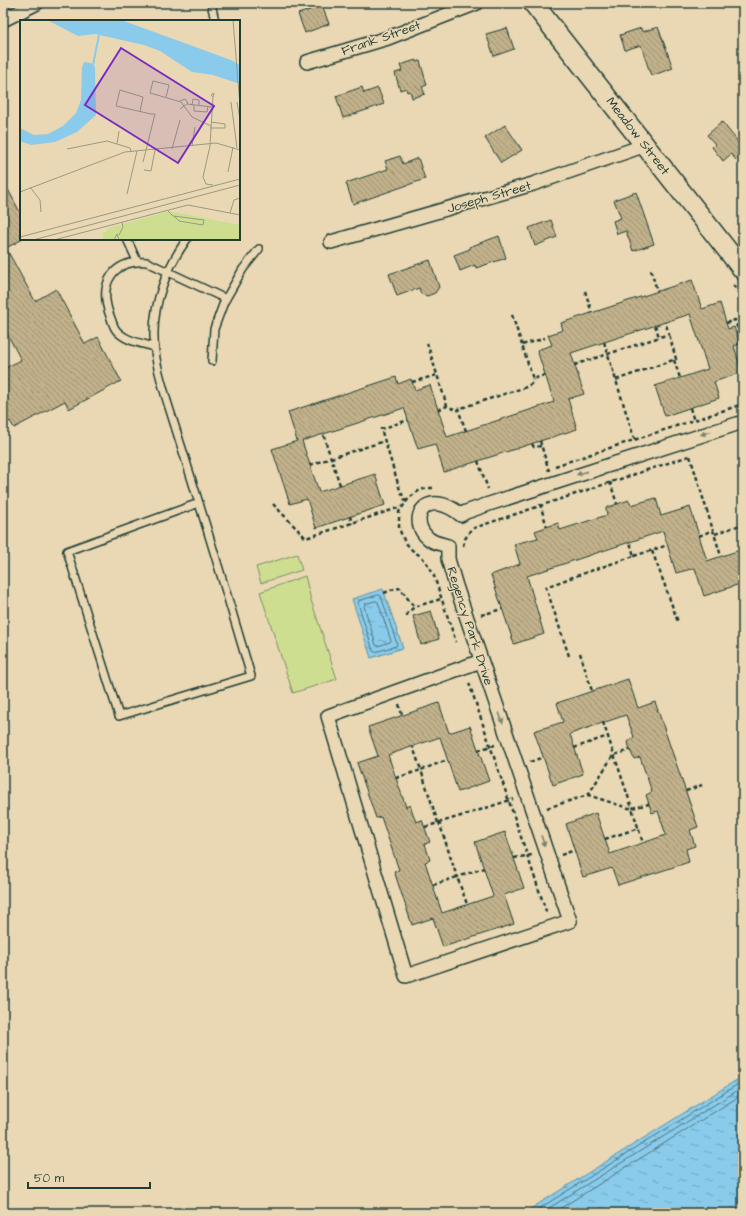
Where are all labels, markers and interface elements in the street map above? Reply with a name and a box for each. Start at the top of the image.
street label: Frank Street [339,16,424,60]
inset map [20,20,240,240]
street label: Meadow Street [602,93,675,179]
street label: Joseph Street [445,176,534,218]
one-way arrow [699,430,711,436]
one-way arrow [576,471,588,477]
street label: Regency Park Drive [441,564,498,688]
one-way arrow [498,713,504,725]
one-way arrow [540,836,546,848]
scale bar [28,1164,150,1190]
text: 50 m [34,1170,65,1187]

